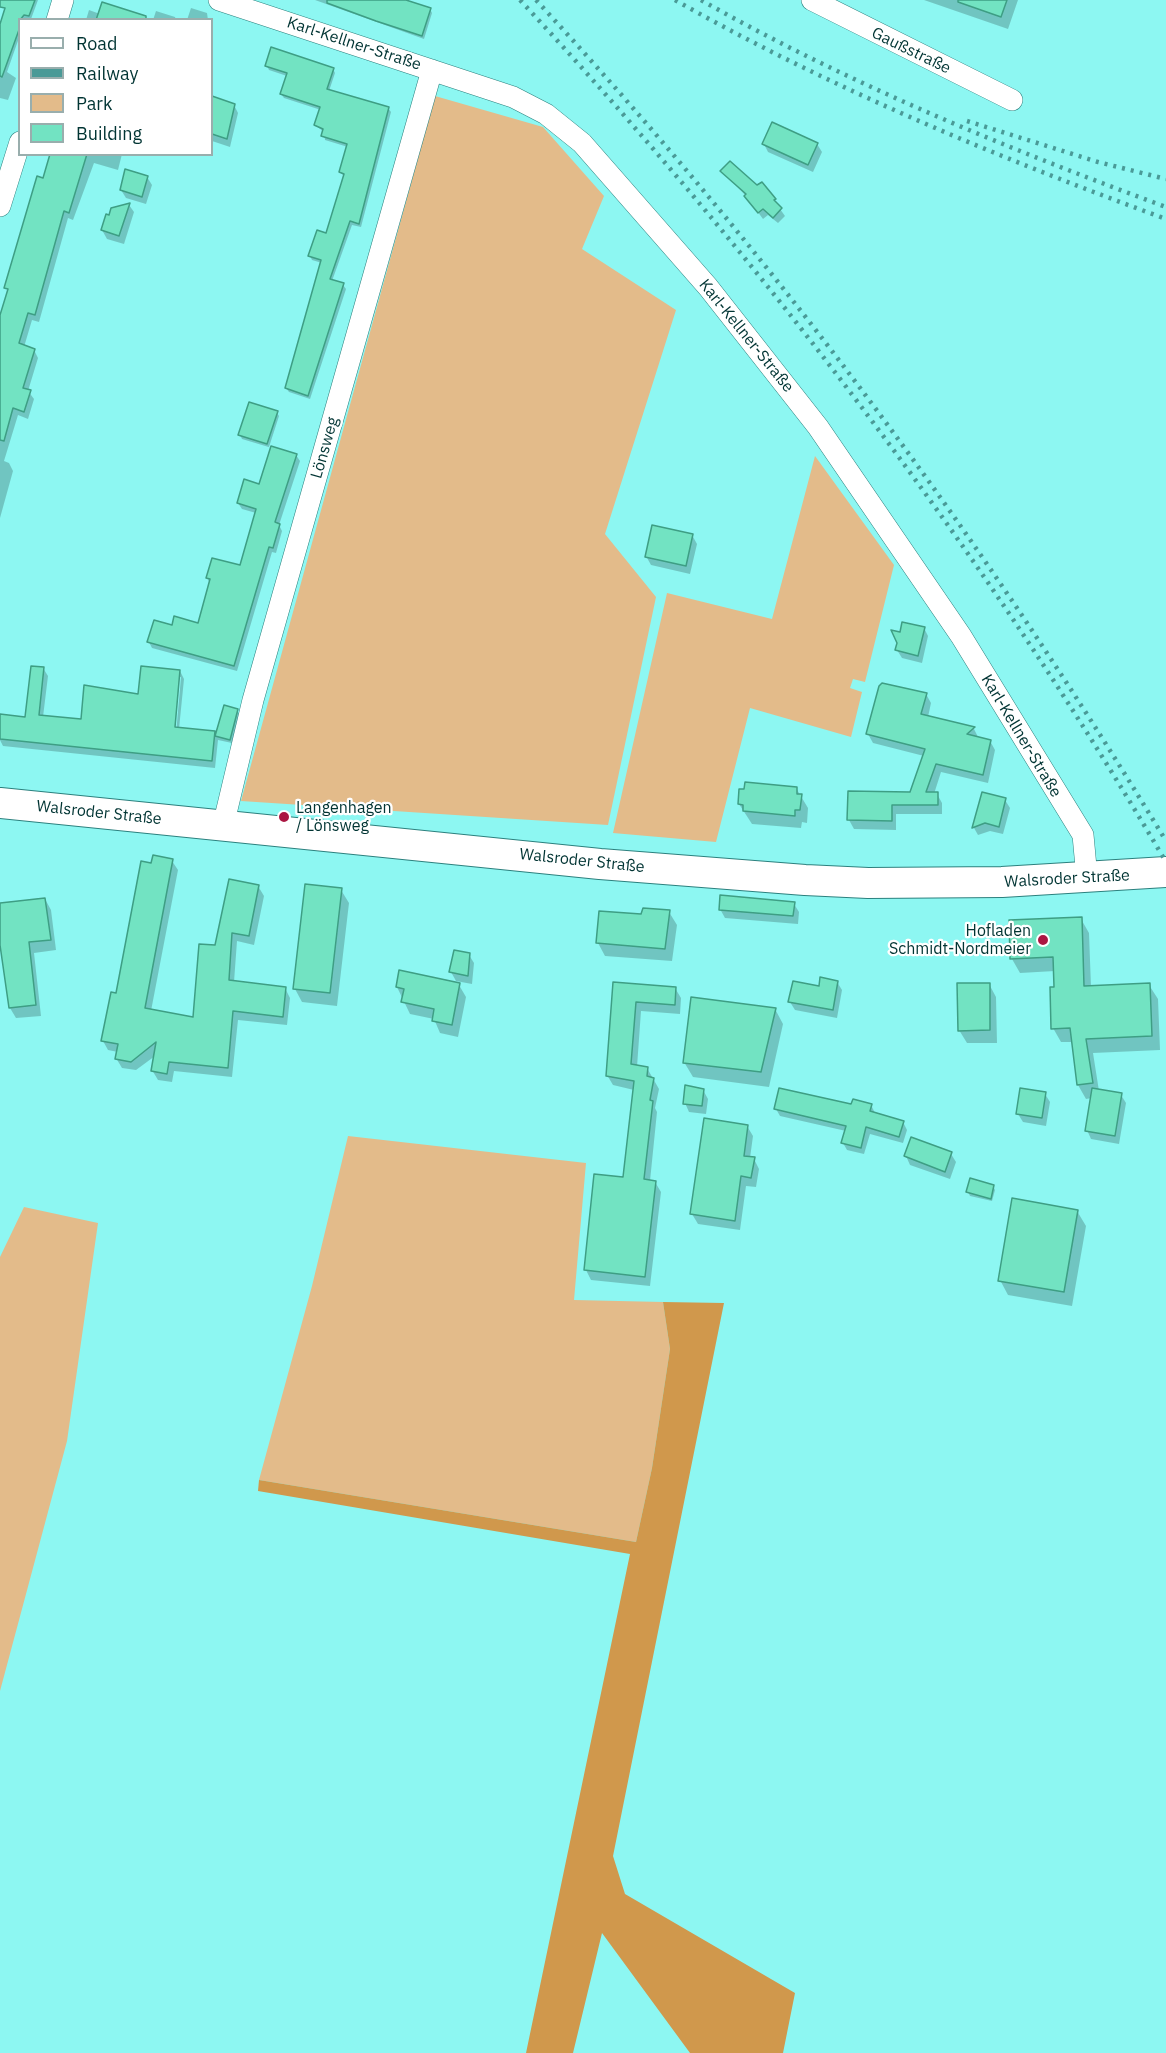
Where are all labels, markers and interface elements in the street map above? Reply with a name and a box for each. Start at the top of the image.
street label: Karl-Kellner-Straße [285,13,423,75]
legend [18,18,213,156]
street label: Gaußstraße [868,24,954,78]
text: Road [76,32,117,55]
text: Railway [76,62,138,85]
text: Park [76,92,112,115]
text: Building [76,122,142,145]
street label: Karl-Kellner-Straße [695,276,797,396]
street label: Lönsweg [307,415,343,481]
street label: Karl-Kellner-Straße [977,671,1065,801]
street label: Walsroder Straße [36,797,162,829]
place label: Langenhagen / Lönsweg [296,798,392,836]
marker: Langenhagen / Lönsweg [277,810,291,824]
street label: Walsroder Straße [519,845,645,877]
street label: Walsroder Straße [1004,866,1130,892]
place label: Hofladen Schmidt-Nordmeier [889,921,1031,959]
marker: Hofladen Schmidt-Nordmeier [1036,933,1050,947]

